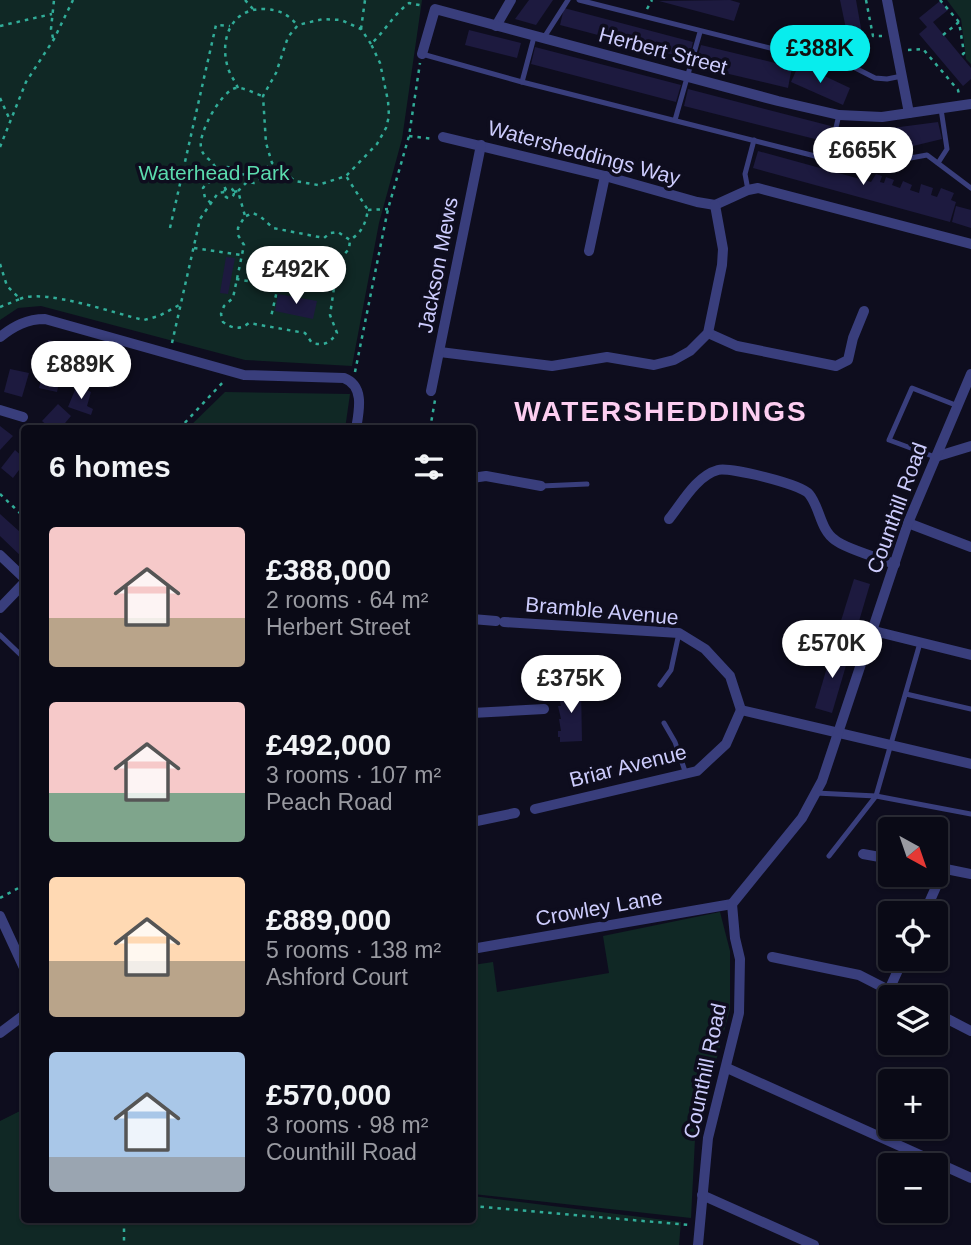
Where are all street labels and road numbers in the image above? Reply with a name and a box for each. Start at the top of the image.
street label: Herbert Street [596,22,730,79]
street label: Watersheddings Way [486,116,683,189]
street label: Jackson Mews [413,195,462,335]
street label: Counthill Road [862,439,931,576]
street label: Bramble Avenue [524,592,680,629]
street label: Briar Avenue [567,740,689,791]
street label: Crowley Lane [534,885,664,930]
street label: Counthill Road [679,1001,730,1141]

